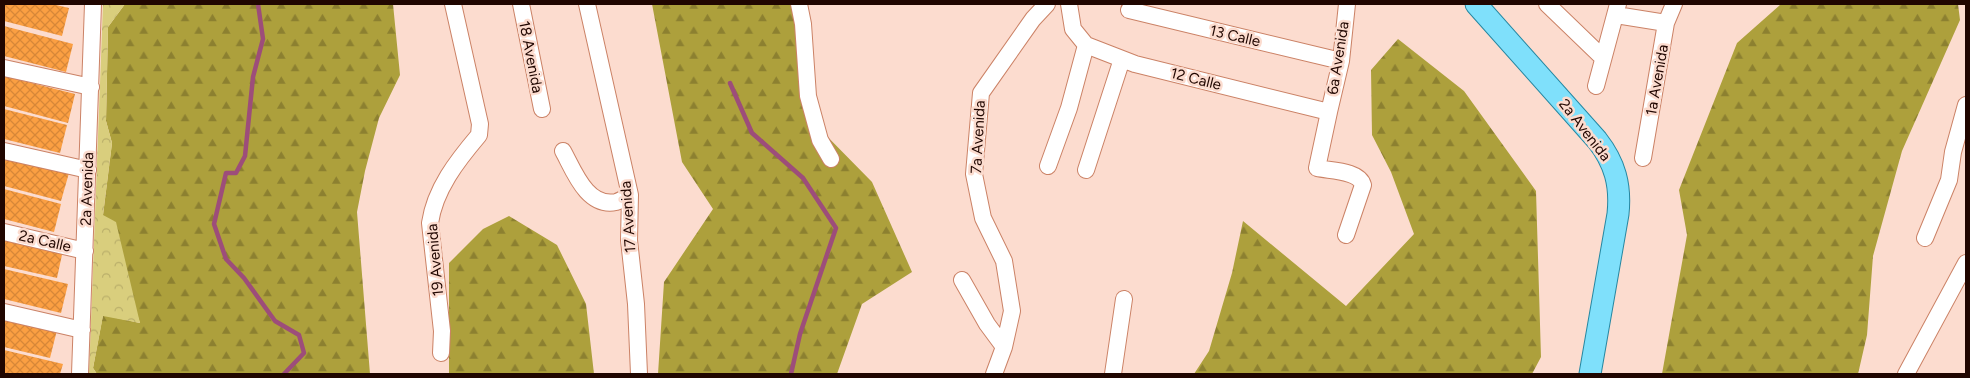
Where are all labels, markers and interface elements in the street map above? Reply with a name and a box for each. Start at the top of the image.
street label: 18 Avenida [515,19,547,95]
street label: 6a Avenida [1323,20,1353,96]
street label: 13 Calle [1208,21,1262,51]
street label: 1a Avenida [1642,43,1672,117]
street label: 12 Calle [1169,64,1223,94]
street label: 2a Avenida [1555,95,1615,165]
street label: 7a Avenida [967,100,989,174]
street label: 2a Avenida [77,152,97,226]
street label: 17 Avenida [617,180,639,254]
street label: 19 Avenida [423,223,447,297]
street label: 2a Calle [17,226,73,256]

